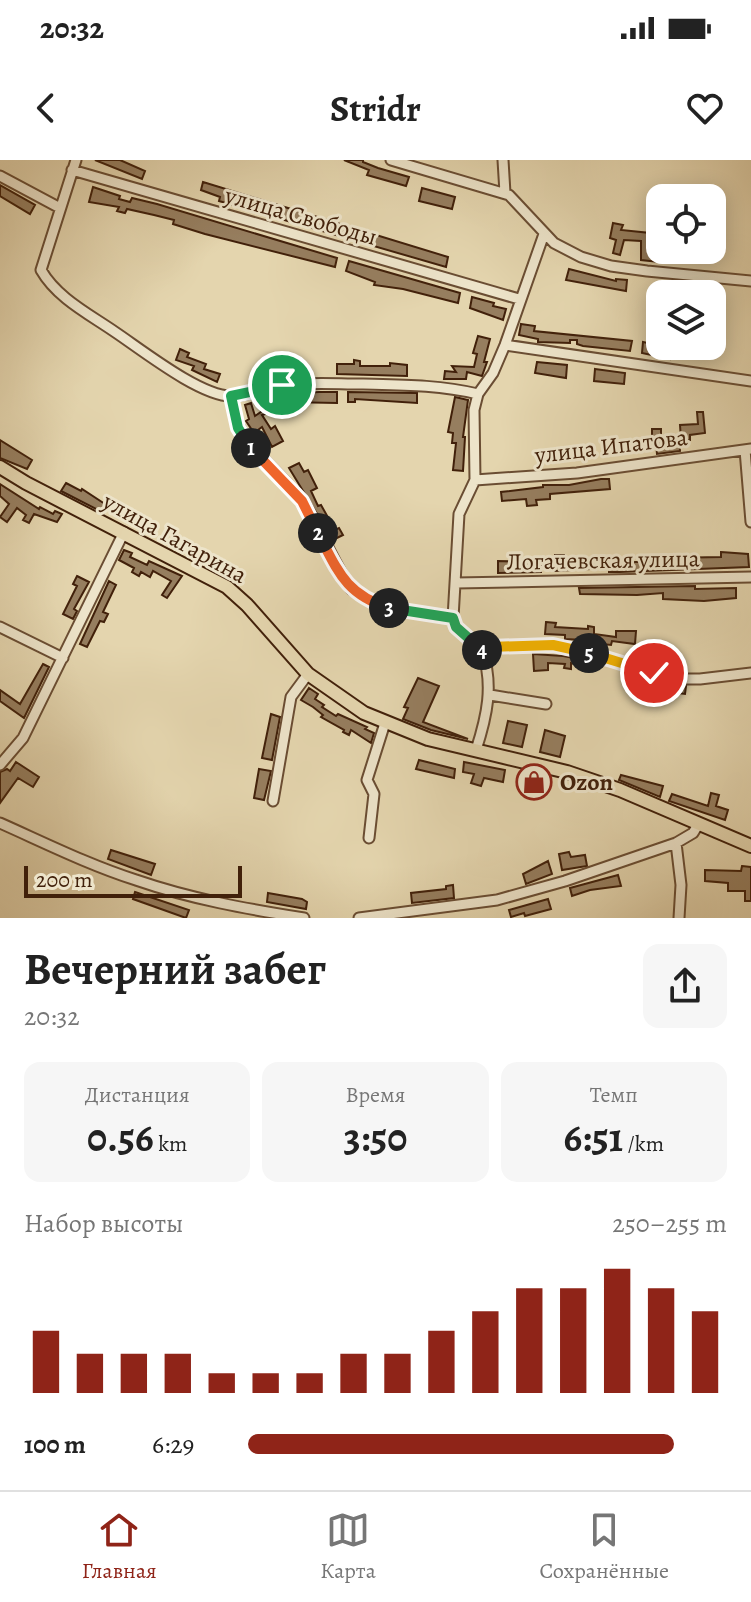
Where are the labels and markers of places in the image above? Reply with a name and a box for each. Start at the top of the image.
pin [248,351,316,419]
pin: 1 [231,428,271,468]
pin: 2 [298,513,338,553]
pin: 3 [369,588,409,628]
pin: 4 [462,630,502,670]
pin: 5 [569,633,609,673]
pin [620,639,688,707]
shop icon: Ozon [515,763,553,801]
place label: Ozon [560,766,614,798]

